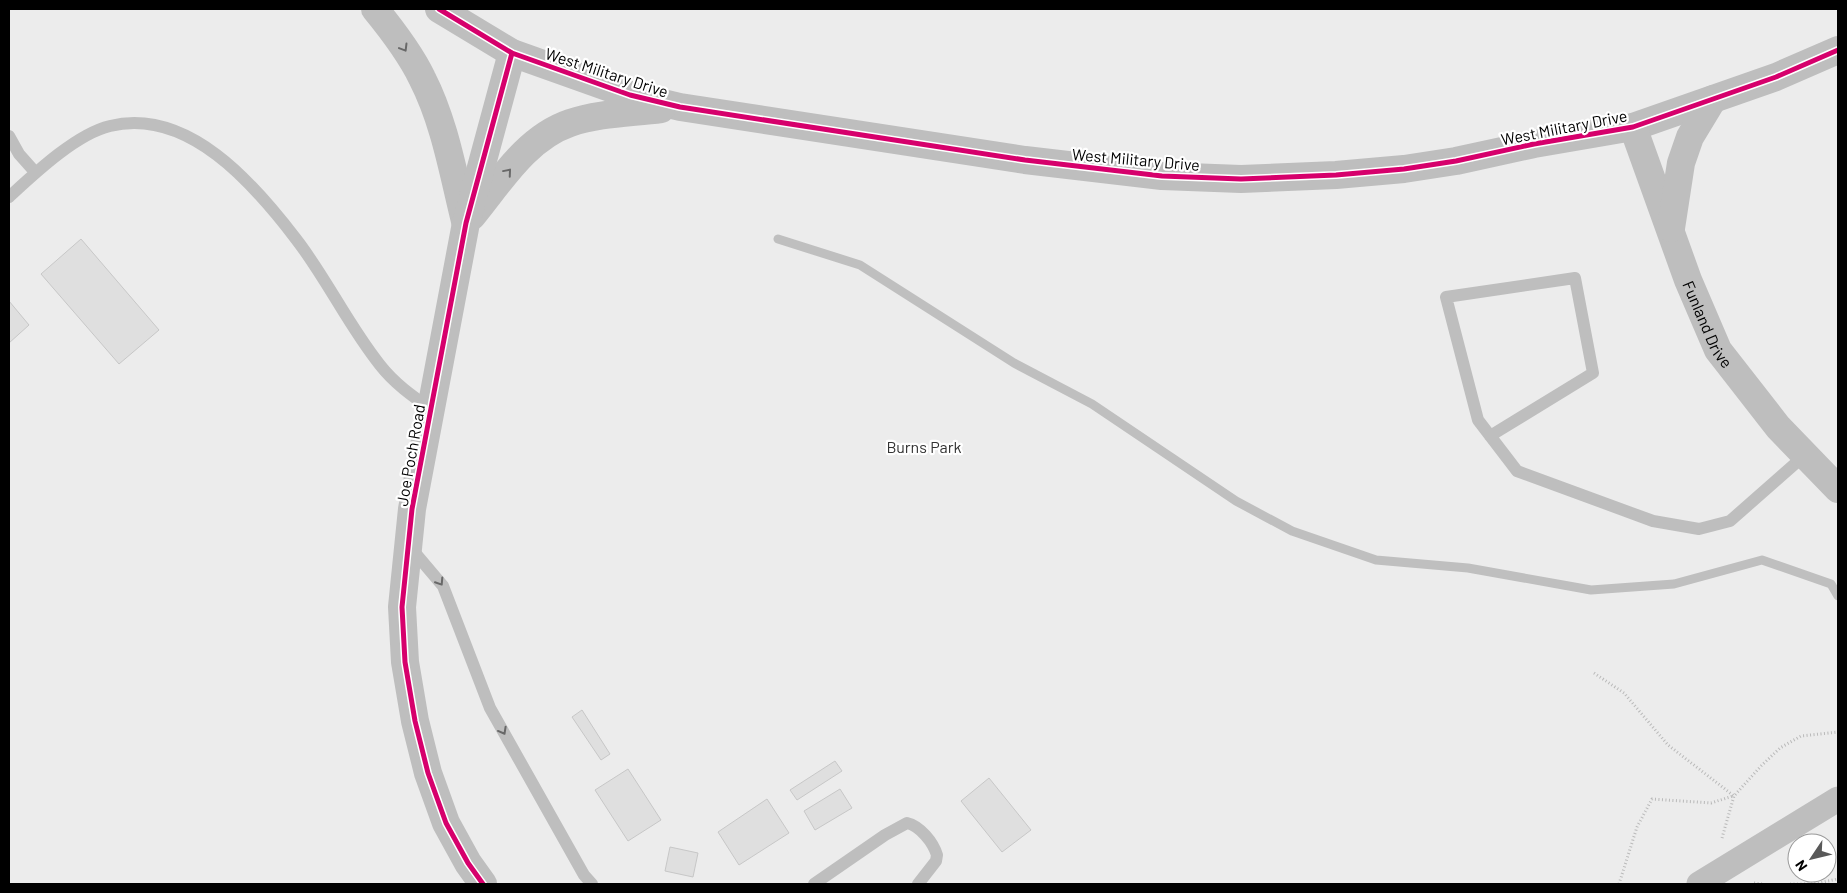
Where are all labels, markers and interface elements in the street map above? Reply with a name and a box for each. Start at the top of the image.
one-way arrow [398,43,408,52]
street label: West Military Drive [543,43,671,101]
street label: West Military Drive [1499,105,1629,149]
street label: West Military Drive [1071,144,1201,174]
one-way arrow [502,169,511,178]
street label: Funland Drive [1680,278,1737,371]
street label: Joe Poch Road [392,403,428,507]
park label: Burns Park [886,437,962,456]
one-way arrow [434,576,443,585]
one-way arrow [497,726,507,735]
north arrow [1787,833,1837,883]
text: N [1791,857,1811,874]

